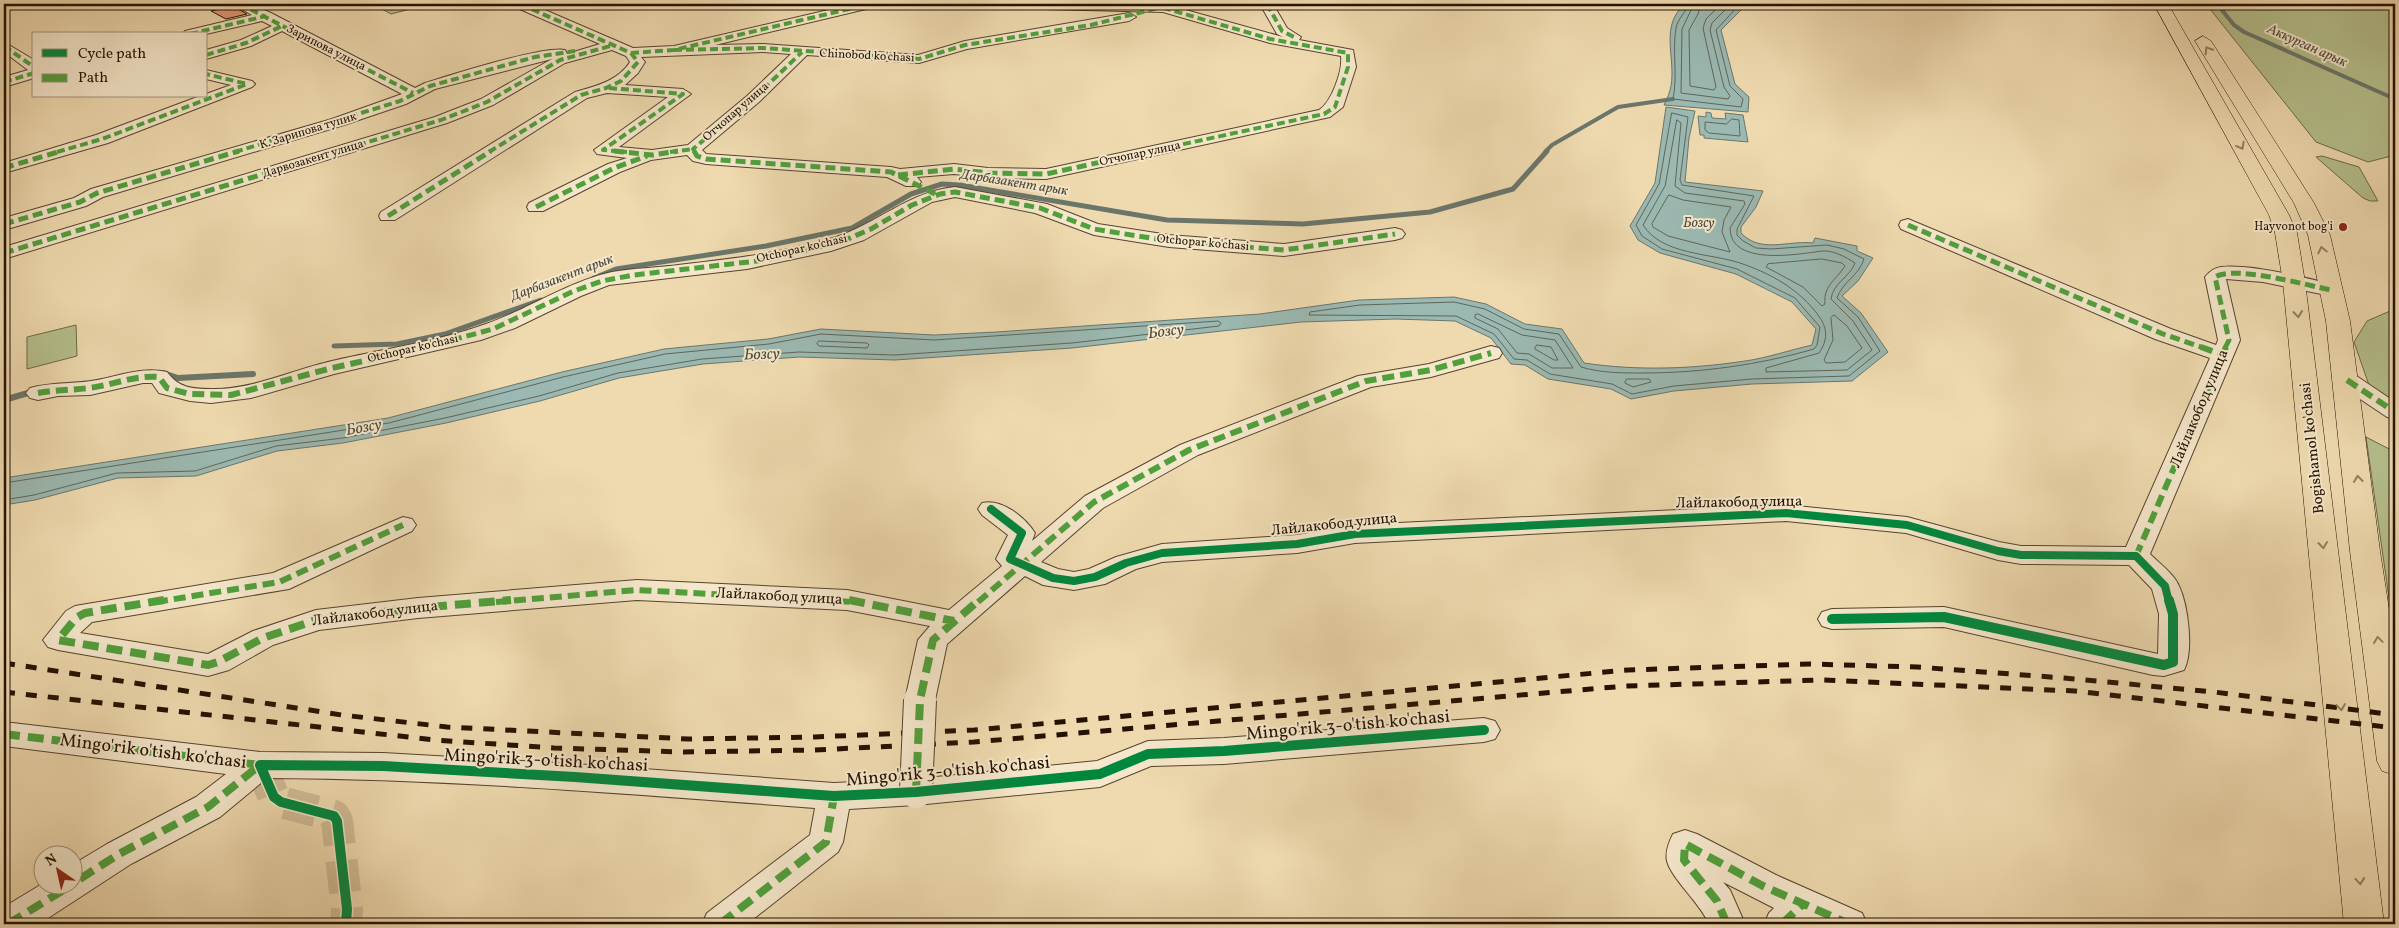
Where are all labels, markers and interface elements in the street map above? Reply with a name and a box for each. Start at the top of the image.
water label: Аккурган арык [2263,20,2350,72]
street label: Зарипова улица [283,21,369,75]
legend [32,32,208,98]
text: Cycle path [78,44,146,65]
street label: Chinobod ko'chasi [819,46,915,66]
one-way arrow [2204,46,2214,55]
text: Path [78,68,108,89]
street label: Отчопар улица [700,79,772,145]
street label: К. Зарипова тупик [257,108,359,153]
street label: Дарвозакент улица [260,136,366,182]
street label: Отчопар улица [1098,138,1182,170]
one-way arrow [2235,141,2245,150]
water label: Дарбазакент арык [958,165,1069,201]
water label: Бозсу [1683,214,1715,233]
place label: Hayvonot bog'i [2254,219,2333,235]
marker: Hayvonot bog'i [2337,221,2349,233]
street label: Otchopar ko'chasi [755,231,849,267]
street label: Otchopar ko'chasi [1156,231,1250,255]
one-way arrow [2317,245,2328,254]
water label: Дарбазакент арык [507,250,616,307]
one-way arrow [2292,310,2303,318]
water label: Бозсу [1147,319,1185,345]
street label: Otchopar ko'chasi [366,331,460,367]
water label: Бозсу [744,343,780,367]
street label: Лайлакобод улица [2166,347,2234,471]
street label: Bogishamol ko'chasi [2296,381,2330,515]
water label: Бозсу [344,414,384,442]
one-way arrow [2352,475,2363,483]
street label: Лайлакобод улица [1675,491,1803,515]
street label: Лайлакобод улица [1270,508,1398,542]
one-way arrow [2317,541,2328,549]
street label: Лайлакобод улица [715,583,843,611]
street label: Лайлакобод улица [311,596,439,632]
one-way arrow [2373,636,2384,644]
one-way arrow [2335,703,2346,711]
street label: Mingo'rik 3-o'tish ko'chasi [1245,705,1451,747]
street label: Mingo'rik o'tish ko'chasi [58,728,248,776]
street label: Mingo'rik 3-o'tish ko'chasi [443,743,649,779]
street label: Mingo'rik 3-o'tish ko'chasi [845,751,1051,793]
north arrow [32,846,82,896]
text: N [42,850,61,871]
one-way arrow [2354,877,2365,885]

